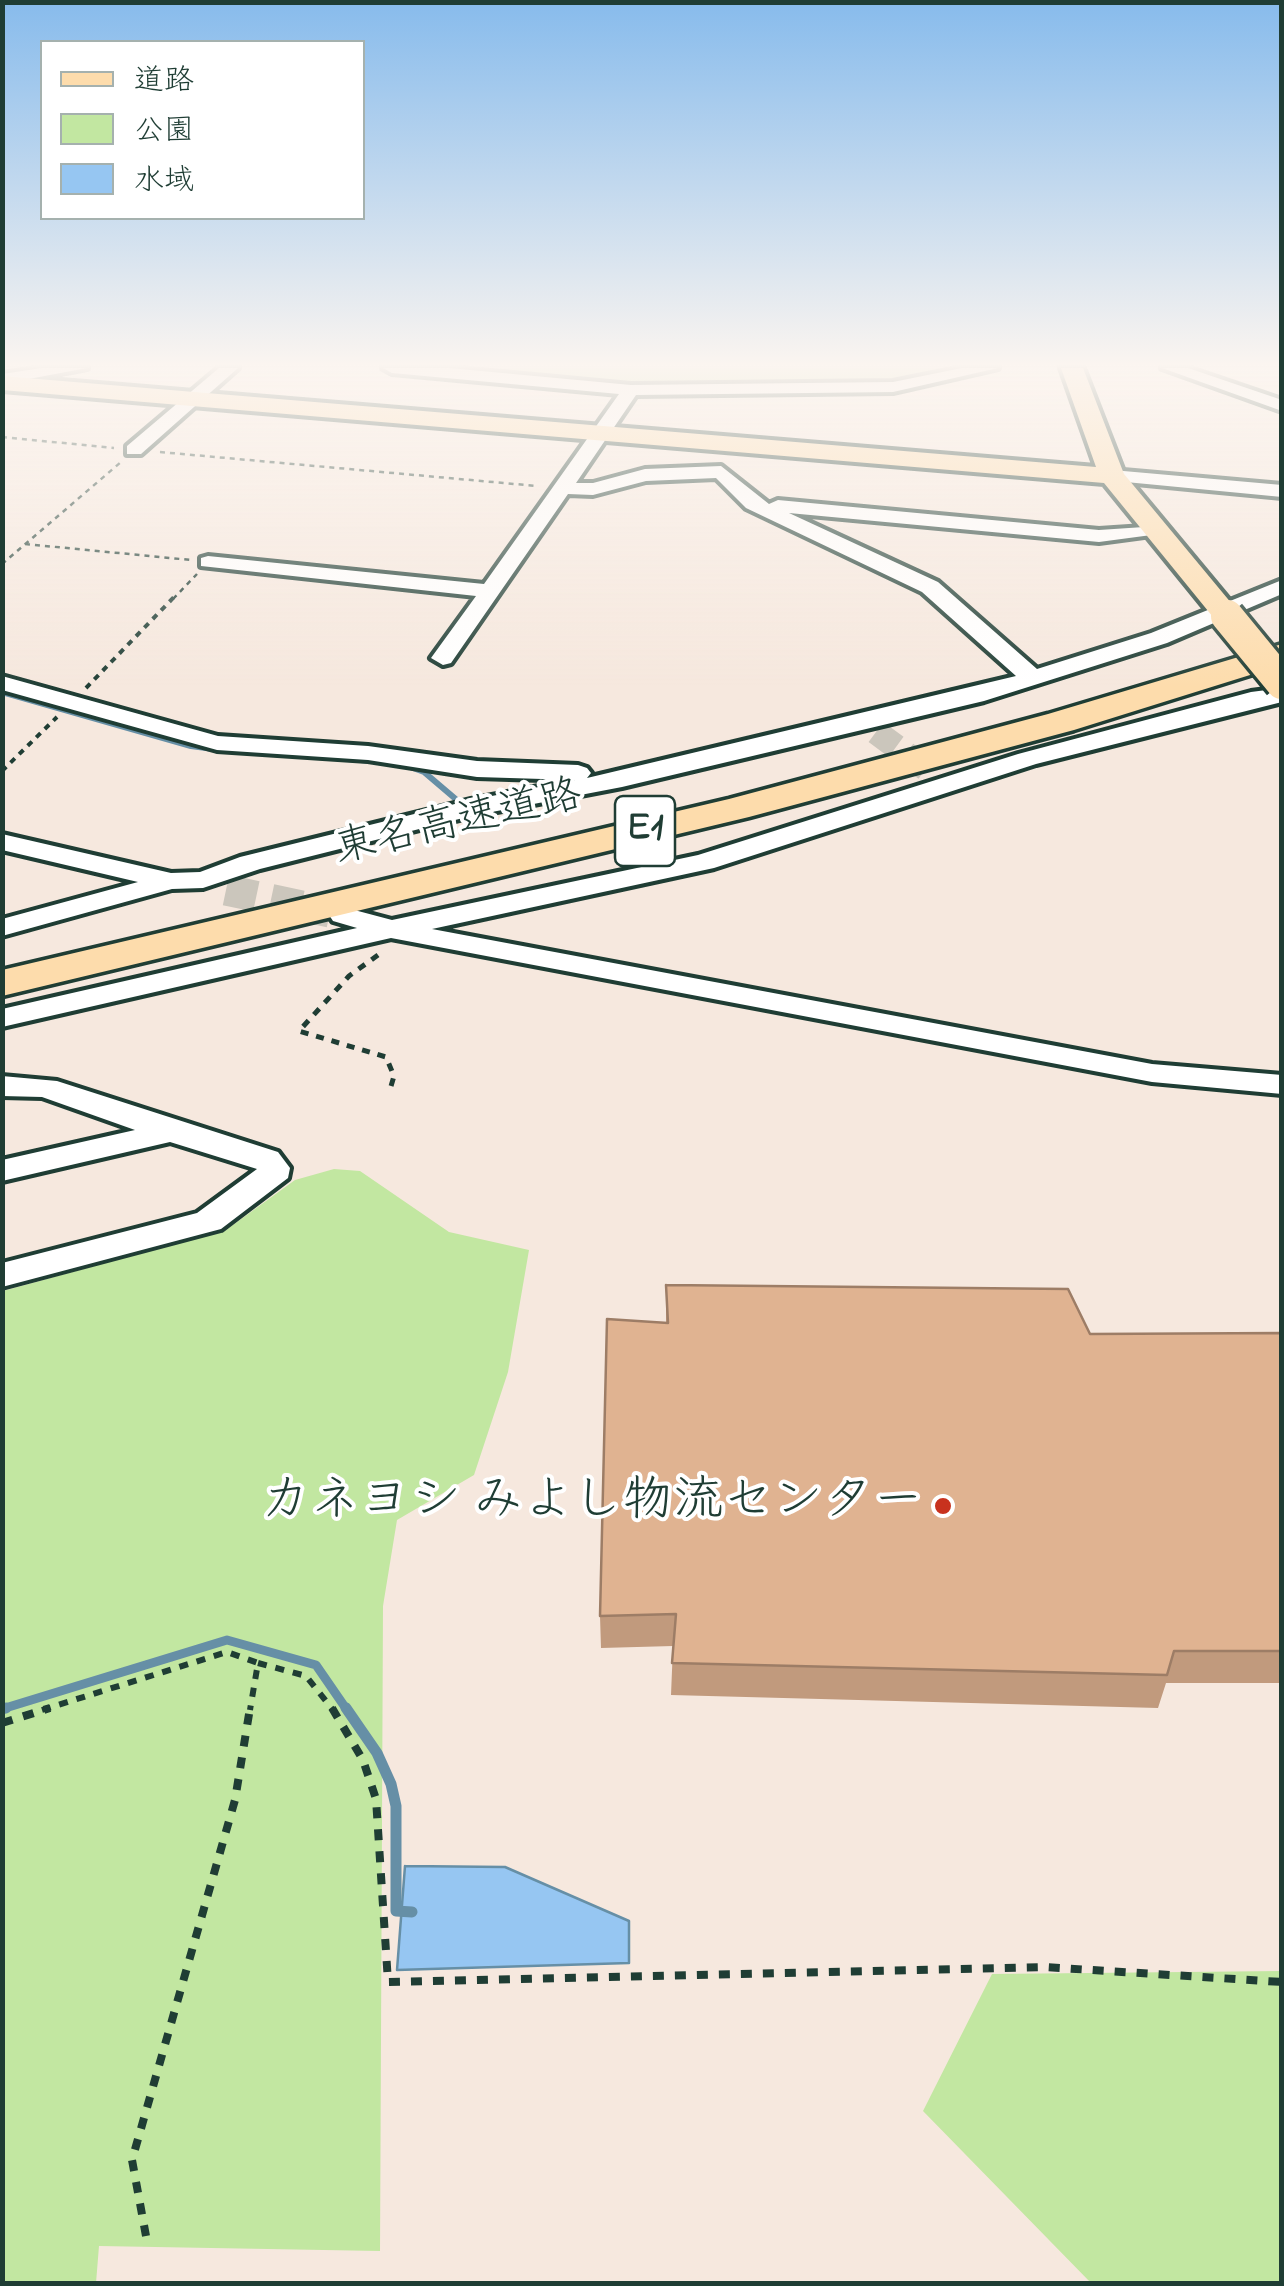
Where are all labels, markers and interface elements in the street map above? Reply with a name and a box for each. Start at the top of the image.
legend [40,40,365,220]
text: 道路 [134,60,194,104]
text: 公園 [134,110,194,154]
text: 水域 [134,160,194,204]
street label: 東名高速道路 [331,773,587,879]
road number: E1 [615,796,675,866]
place label: カネヨシ みよし物流センター [261,1476,923,1536]
marker: カネヨシ みよし物流センター [932,1495,954,1517]

